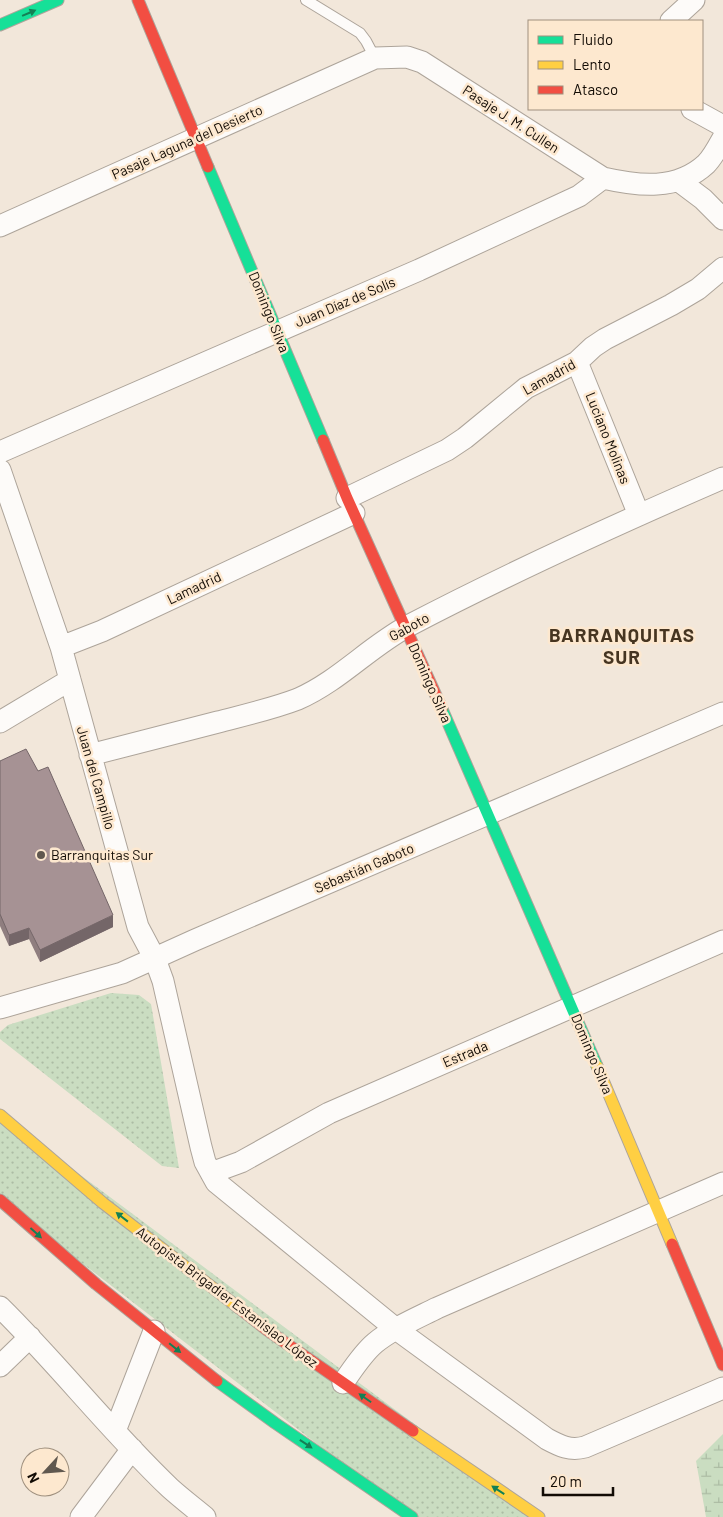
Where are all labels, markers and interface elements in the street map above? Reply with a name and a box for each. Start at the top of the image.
one-way arrow [22,9,36,17]
legend [528,20,703,110]
text: Fluido [573,30,613,48]
text: Lento [573,55,611,73]
text: Atasco [573,80,618,98]
street label: Pasaje J. M. Cullen [460,81,563,156]
street label: Pasaje Laguna del Desierto [109,101,265,183]
street label: Domingo Silva [246,269,293,355]
street label: Juan Díaz de Solís [292,273,398,330]
street label: Lamadrid [519,355,578,398]
street label: Luciano Molinas [582,390,635,486]
street label: Lamadrid [164,568,224,607]
street label: Gaboto [386,609,432,644]
district label: BARRANQUITAS SUR [549,623,695,668]
street label: Domingo Silva [405,640,456,725]
street label: Juan del Campillo [74,724,119,831]
street label: Sebastián Gaboto [311,839,416,896]
place label: Barranquitas Sur [51,846,153,863]
marker: Barranquitas Sur [35,849,47,861]
street label: Domingo Silva [568,1011,617,1096]
street label: Estrada [440,1036,490,1071]
one-way arrow [116,1212,129,1223]
street label: Autopista Brigadier Estanislao López [133,1223,322,1371]
one-way arrow [30,1227,42,1239]
one-way arrow [168,1343,181,1354]
one-way arrow [358,1393,371,1403]
one-way arrow [299,1439,312,1449]
north arrow [20,1447,70,1497]
scale bar [543,1464,613,1496]
text: N [23,1470,43,1486]
text: 20 m [550,1472,582,1490]
one-way arrow [491,1486,505,1495]

